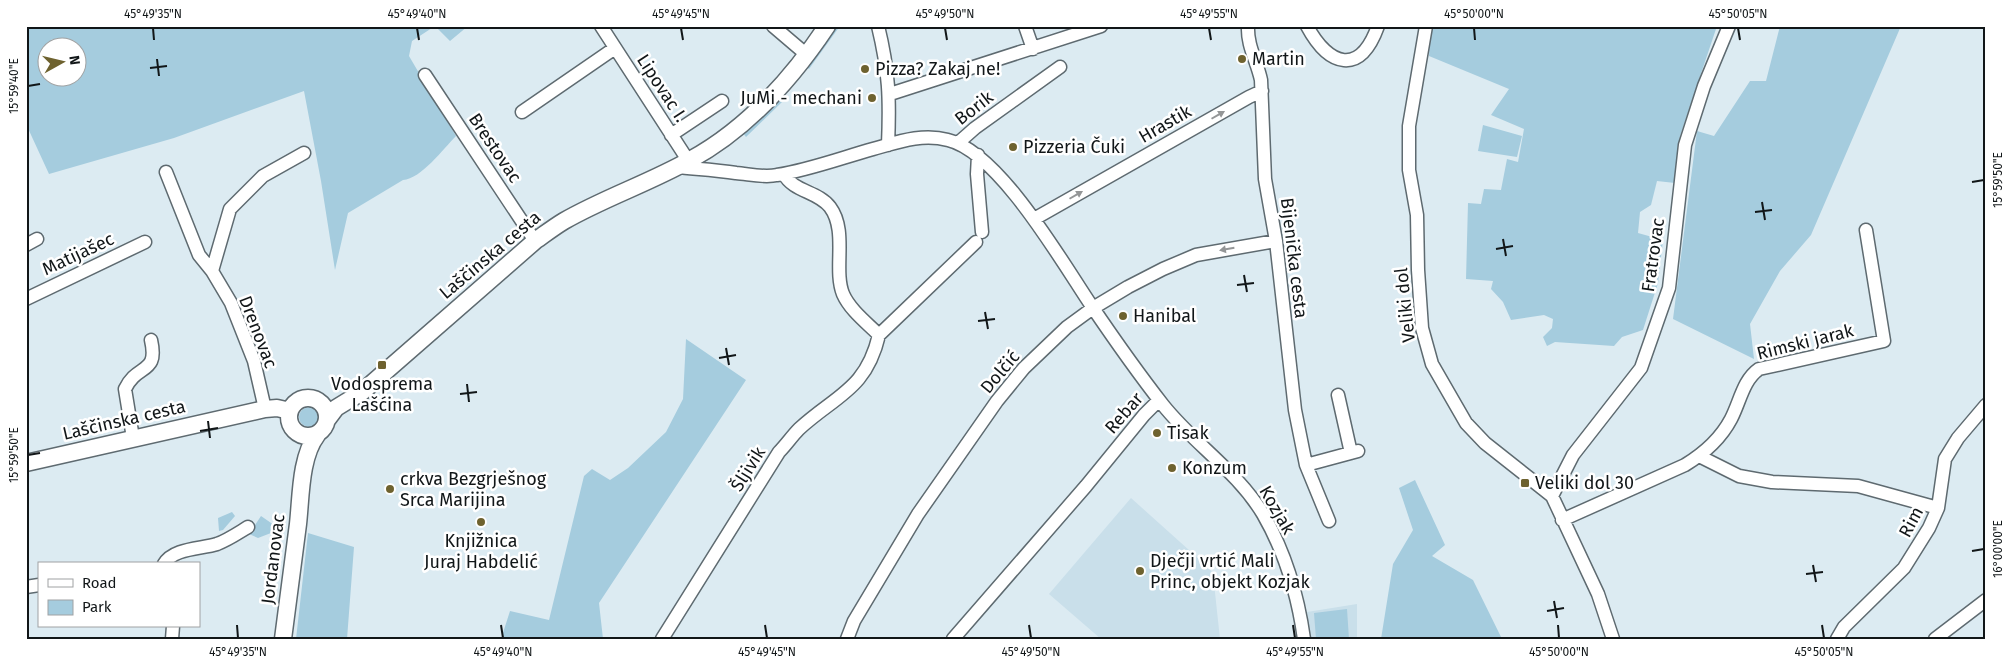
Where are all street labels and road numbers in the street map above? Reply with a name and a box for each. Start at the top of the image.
street label: Lipovac I. [632,50,692,126]
street label: Borik [950,86,998,130]
street label: Hrastik [1135,100,1196,148]
street label: Brestovac [464,109,526,187]
street label: Bijenička cesta [1276,196,1312,320]
street label: Laščinska cesta [435,206,545,304]
street label: Fratrovac [1637,216,1669,293]
street label: Matijašec [39,228,118,280]
street label: Veliki dol [1390,266,1420,344]
street label: Drenovac [234,293,282,372]
street label: Rimski jarak [1754,319,1856,365]
street label: Dolčić [976,346,1025,398]
street label: Rebar [1100,388,1148,438]
street label: Laščinska cesta [60,395,188,445]
street label: Šljivik [726,442,771,495]
street label: Kozjak [1254,482,1300,539]
street label: Rim [1894,503,1928,541]
street label: Jordanovac [257,512,290,605]

